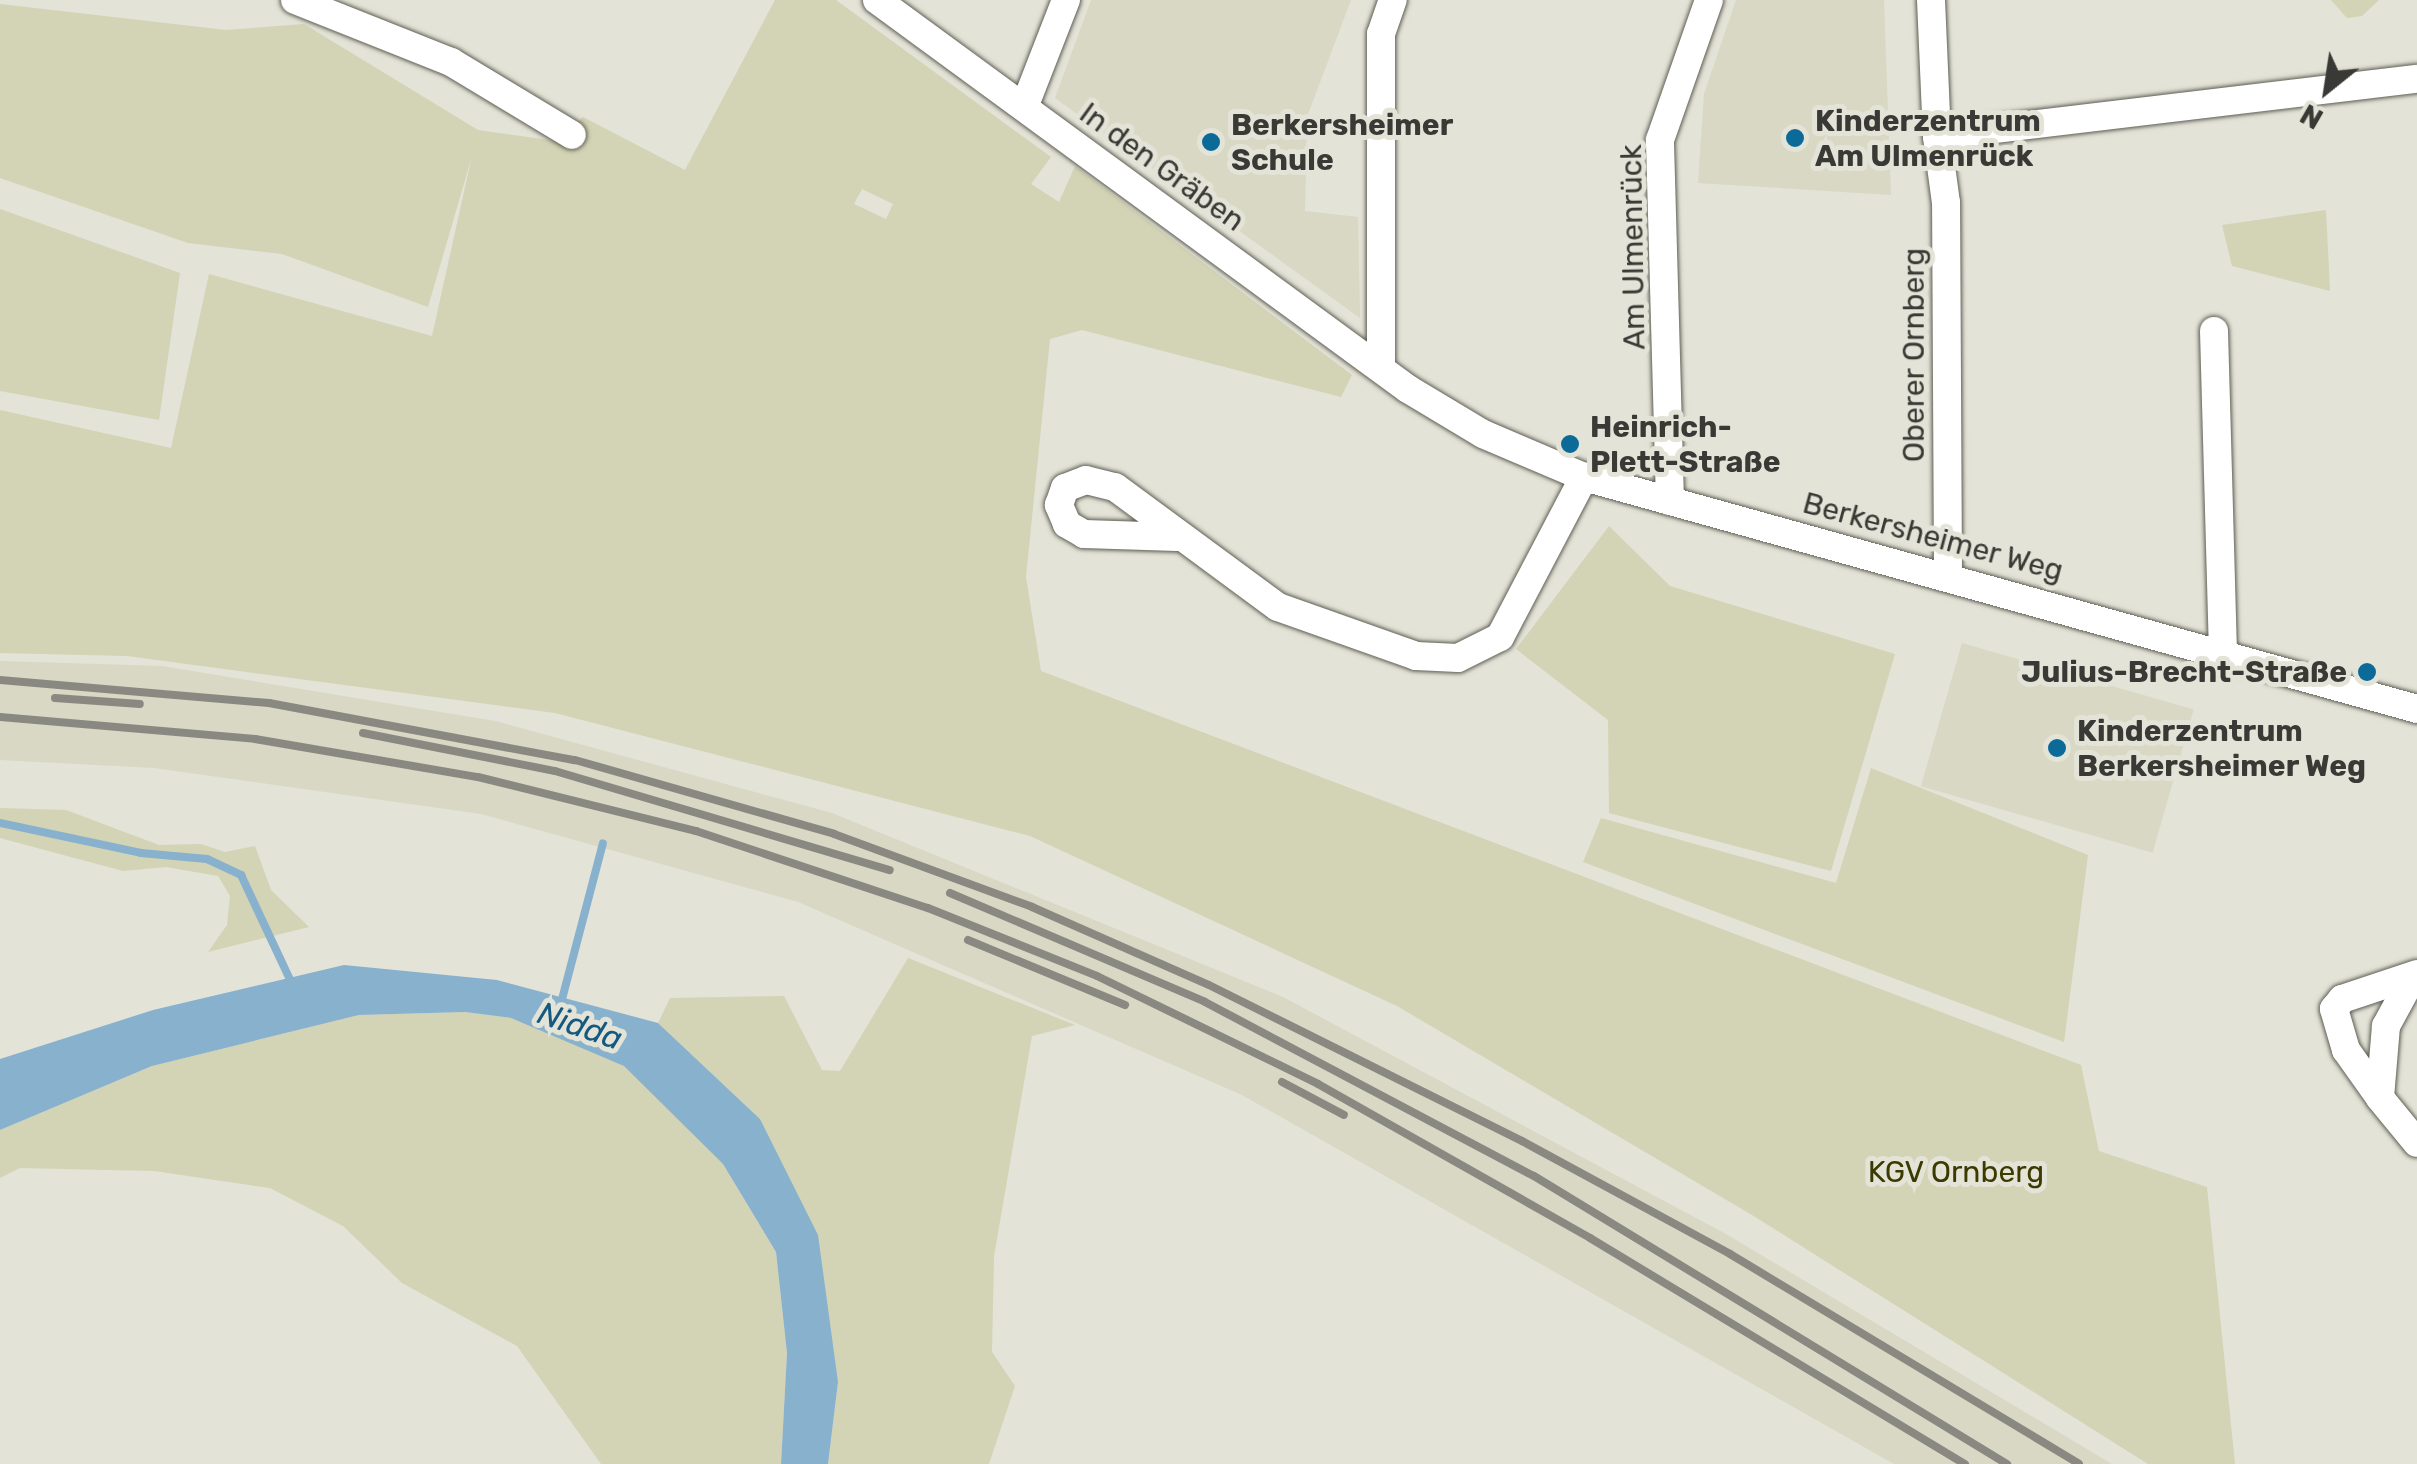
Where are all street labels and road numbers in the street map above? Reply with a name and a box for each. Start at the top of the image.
street label: In den Gräben [1073,95,1251,239]
street label: Am Ulmenrück [1613,144,1653,350]
street label: Oberer Ornberg [1896,247,1932,463]
street label: Berkersheimer Weg [1798,485,2068,589]

